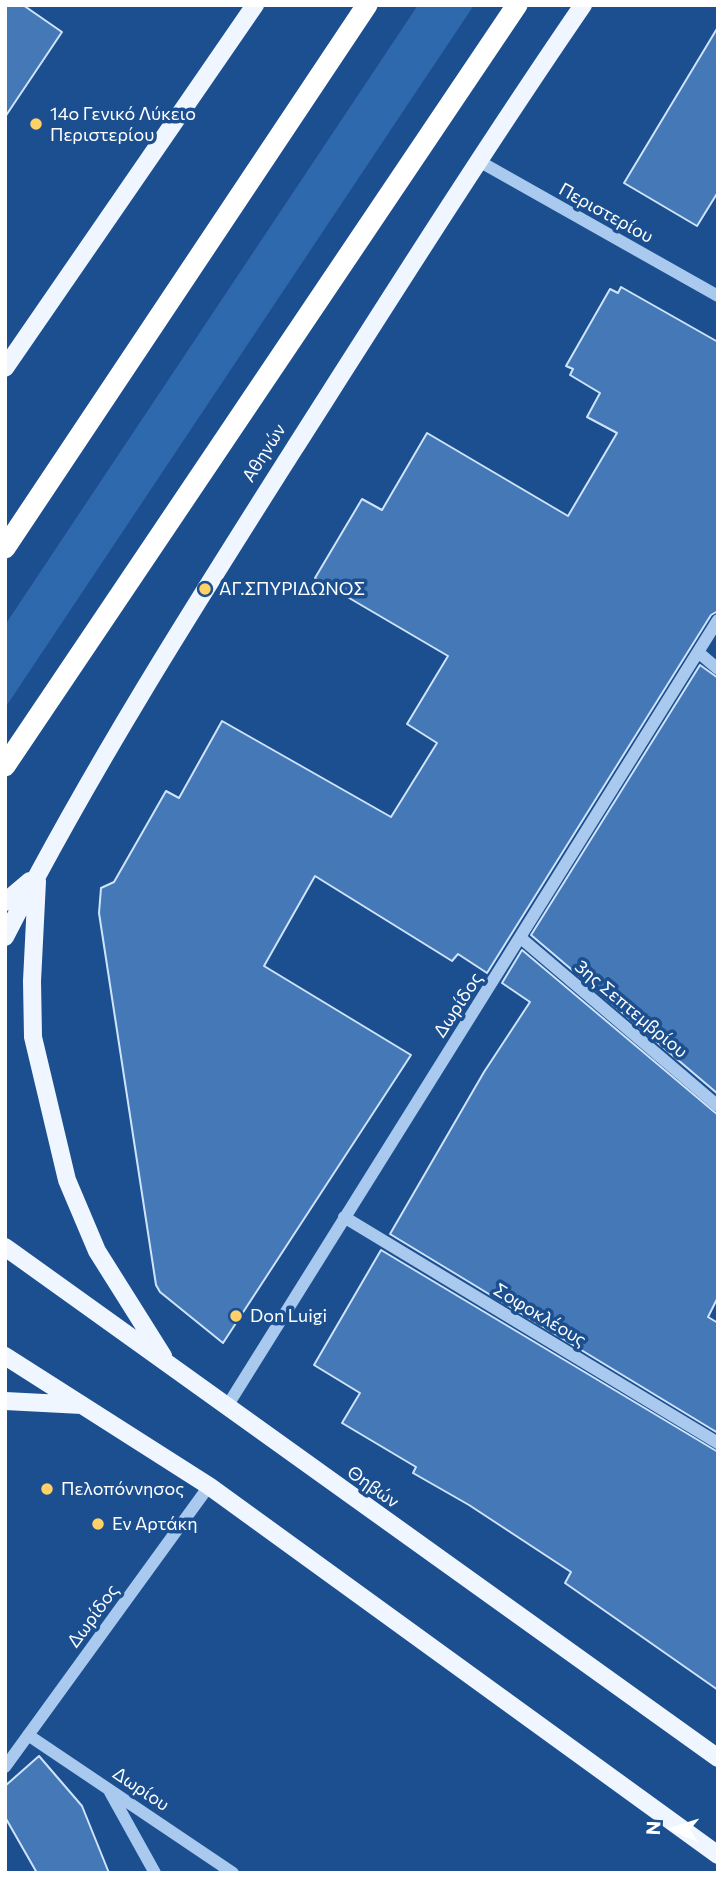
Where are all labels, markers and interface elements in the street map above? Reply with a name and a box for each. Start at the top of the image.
place label: 14ο Γενικό Λύκειο Περιστερίου [50,103,196,146]
marker: 14ο Γενικό Λύκειο Περιστερίου [28,116,44,132]
street label: Περιστερίου [555,178,657,248]
street label: Αθηνών [238,420,290,486]
place label: ΑΓ.ΣΠΥΡΙΔΩΝΟΣ [219,578,365,600]
marker: ΑΓ.ΣΠΥΡΙΔΩΝΟΣ [197,581,213,597]
street label: 3ης Σεπτεμβρίου [570,956,692,1062]
street label: Δωρίδος [429,968,487,1042]
street label: Σοφοκλέους [490,1279,590,1351]
place label: Don Luigi [250,1305,327,1327]
marker: Don Luigi [228,1308,244,1324]
street label: Θηβών [343,1461,403,1513]
place label: Πελοπόννησος [61,1478,184,1500]
marker: Πελοπόννησος [39,1481,55,1497]
place label: Εν Αρτάκη [112,1513,198,1535]
marker: Εν Αρτάκη [90,1516,106,1532]
street label: Δωρίδος [63,1580,123,1652]
street label: Δωρίου [109,1762,173,1816]
north arrow [639,1794,709,1864]
text: N [641,1820,664,1836]

